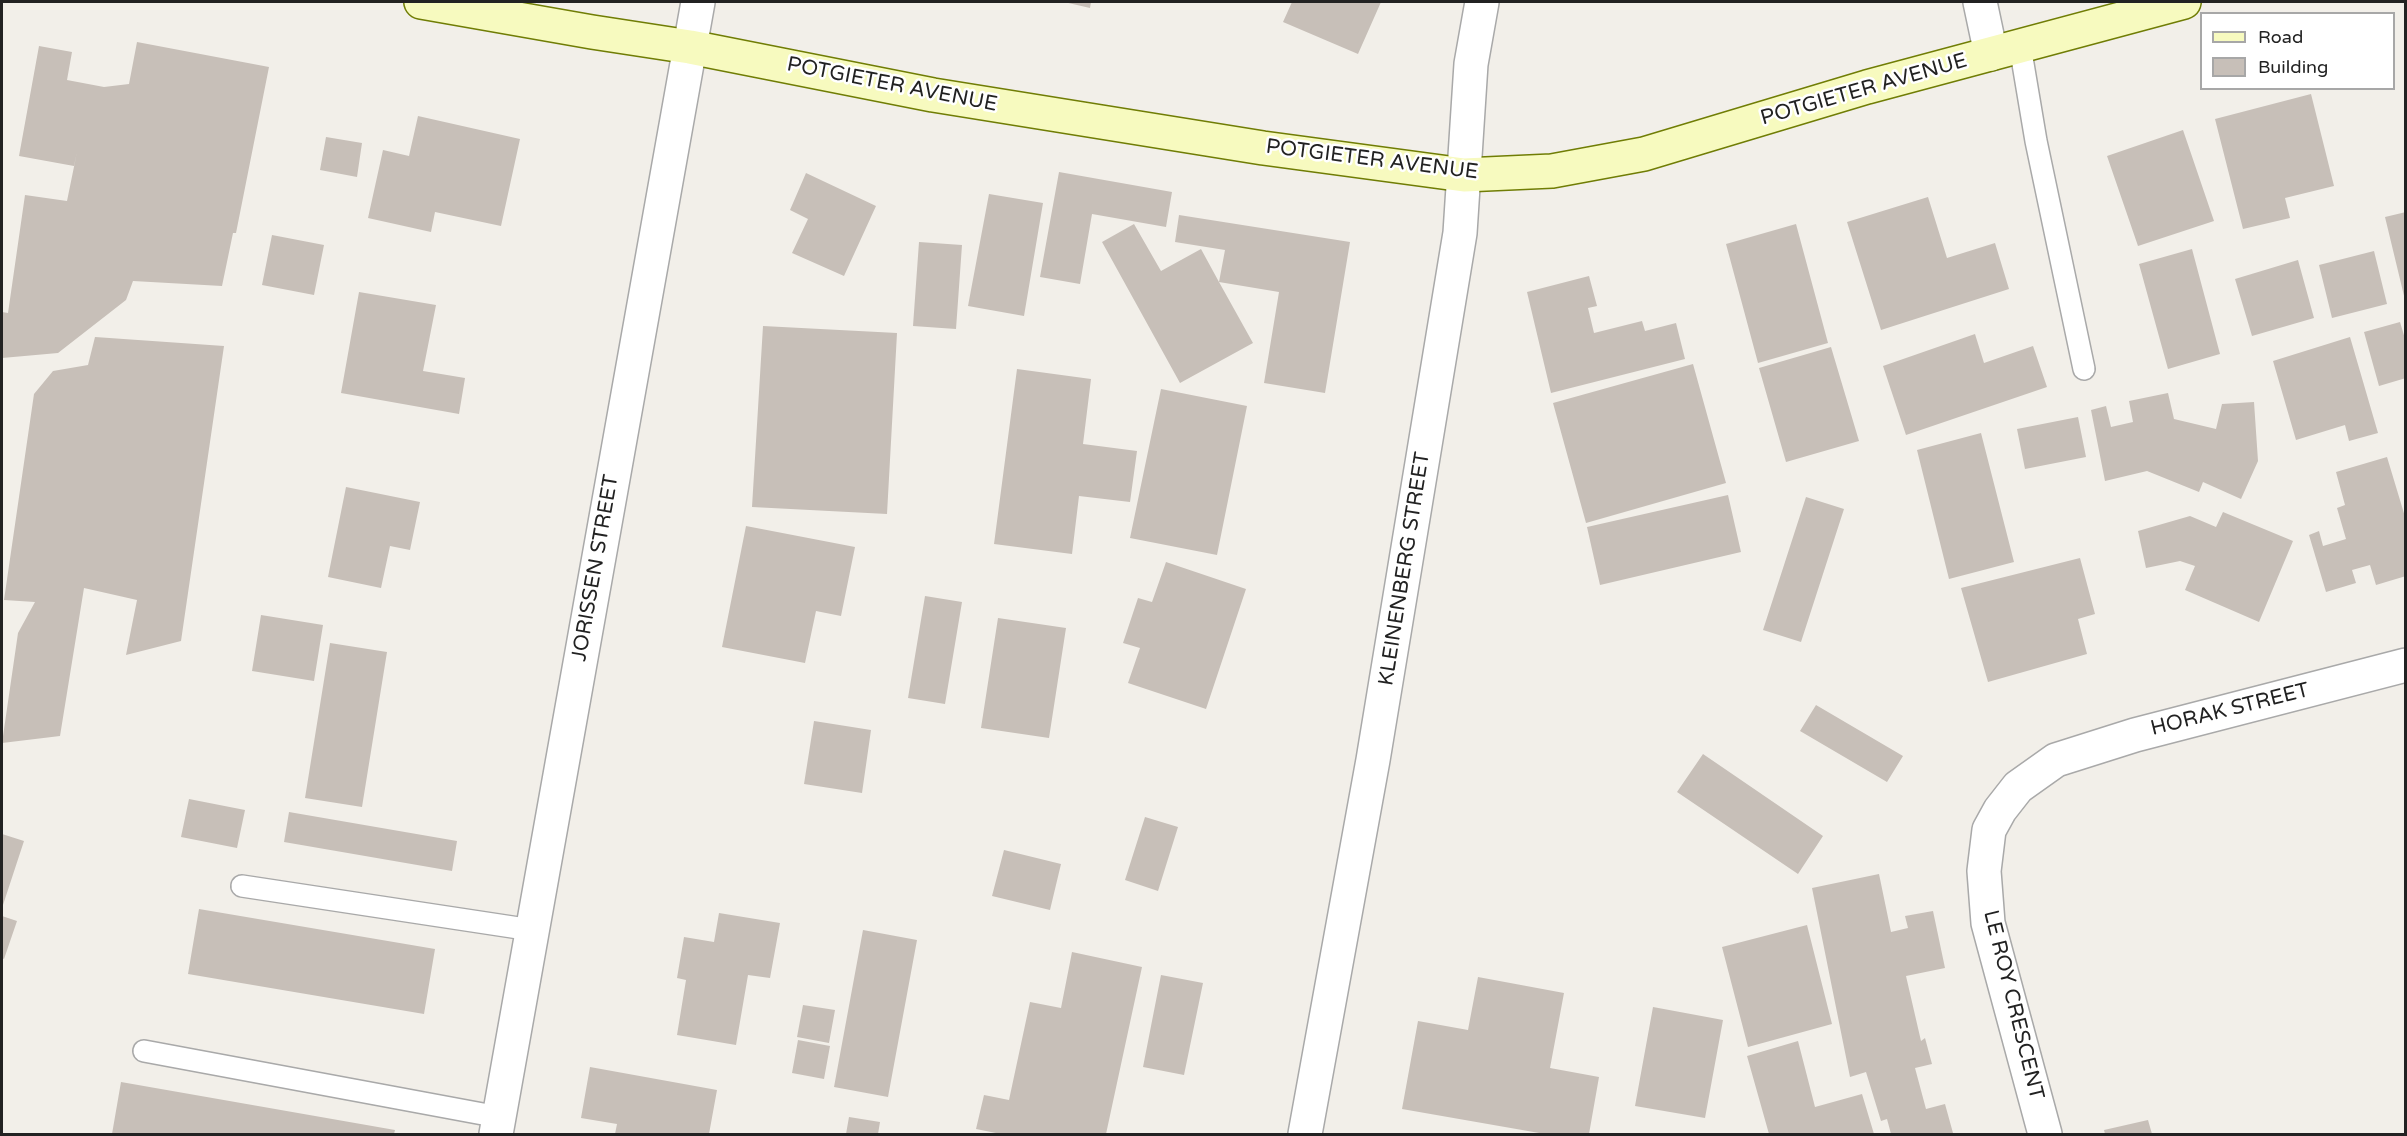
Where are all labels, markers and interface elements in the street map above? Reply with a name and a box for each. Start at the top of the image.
legend [2200,12,2395,90]
text: Road [2258,26,2303,48]
street label: POTGIETER AVENUE [1758,48,1970,132]
street label: POTGIETER AVENUE [785,52,999,118]
text: Building [2258,56,2328,78]
street label: POTGIETER AVENUE [1264,134,1480,186]
street label: KLEINENBERG STREET [1374,450,1436,688]
street label: JORISSEN STREET [567,473,625,663]
street label: HORAK STREET [2148,678,2312,742]
street label: LE ROY CRESCENT [1977,908,2049,1102]

